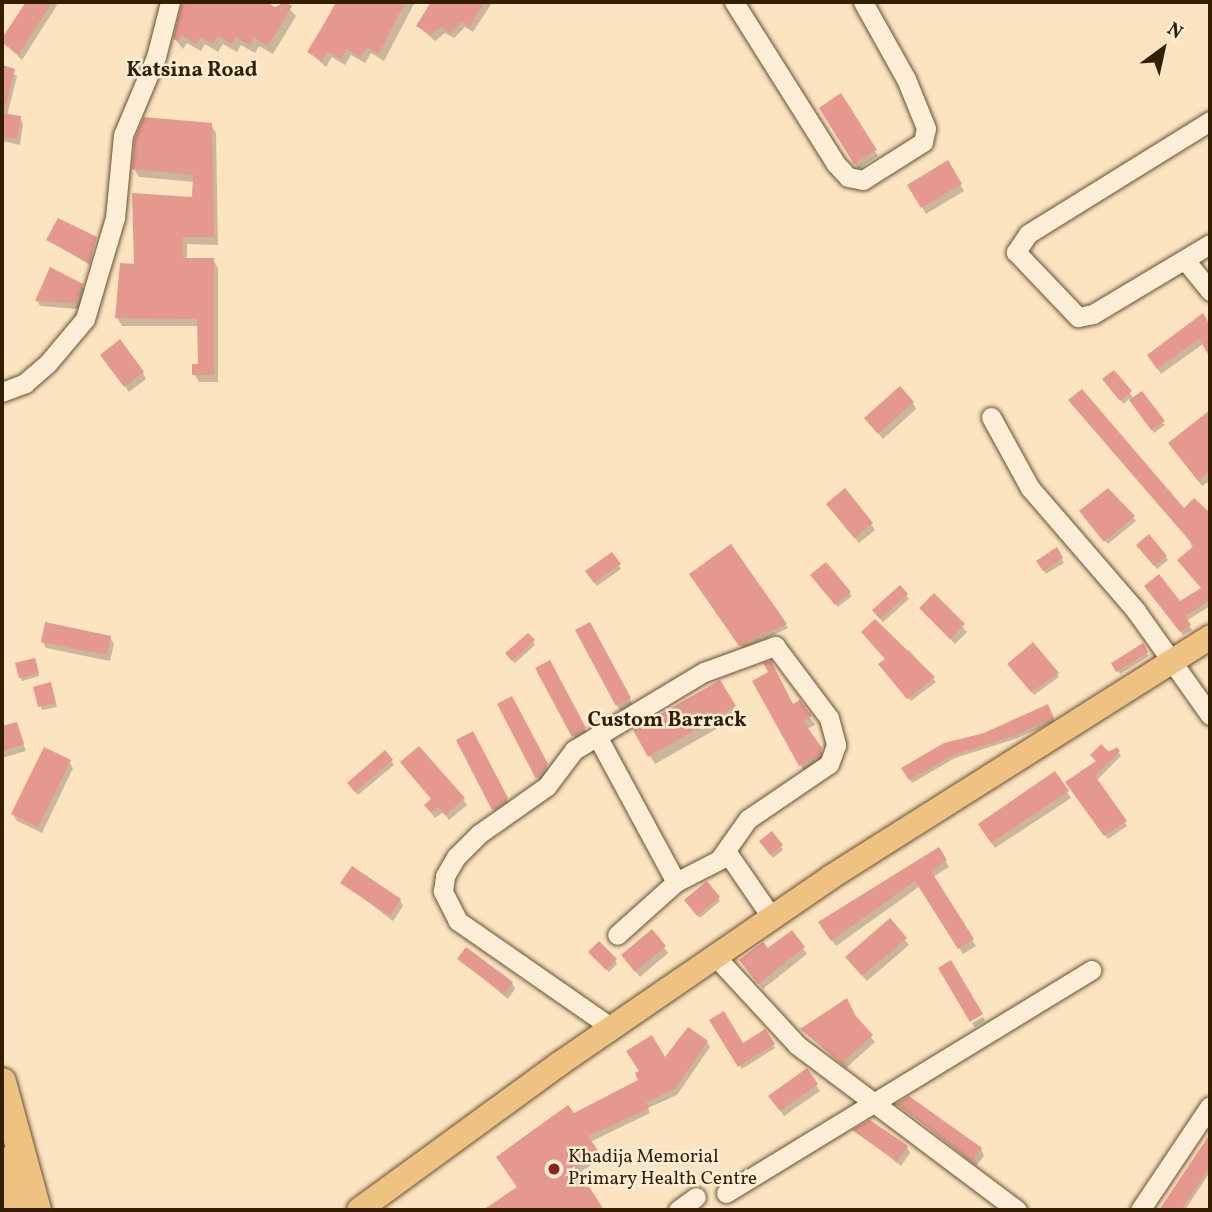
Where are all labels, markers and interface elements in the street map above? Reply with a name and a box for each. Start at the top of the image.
north arrow [1128,14,1198,84]
text: N [1162,17,1187,46]
district label: Katsina Road [126,58,258,84]
district label: Custom Barrack [587,708,747,734]
place label: Khadija Memorial Primary Health Centre [568,1147,758,1191]
marker: Khadija Memorial Primary Health Centre [546,1161,562,1177]

